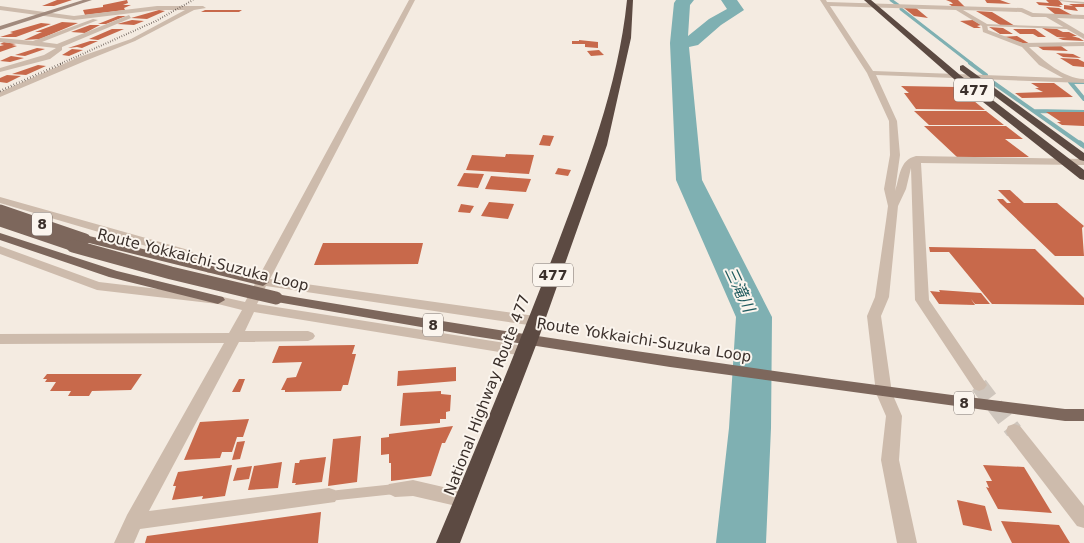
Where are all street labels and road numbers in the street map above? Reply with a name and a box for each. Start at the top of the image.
road number: 477 [954,78,994,102]
road number: 8 [32,212,52,235]
street label: Route Yokkaichi-Suzuka Loop [95,225,311,295]
road number: 477 [533,264,573,286]
street label: National Highway Route 477 [440,292,534,498]
road number: 8 [423,314,443,336]
street label: Route Yokkaichi-Suzuka Loop [535,314,753,366]
road number: 8 [954,392,974,414]

